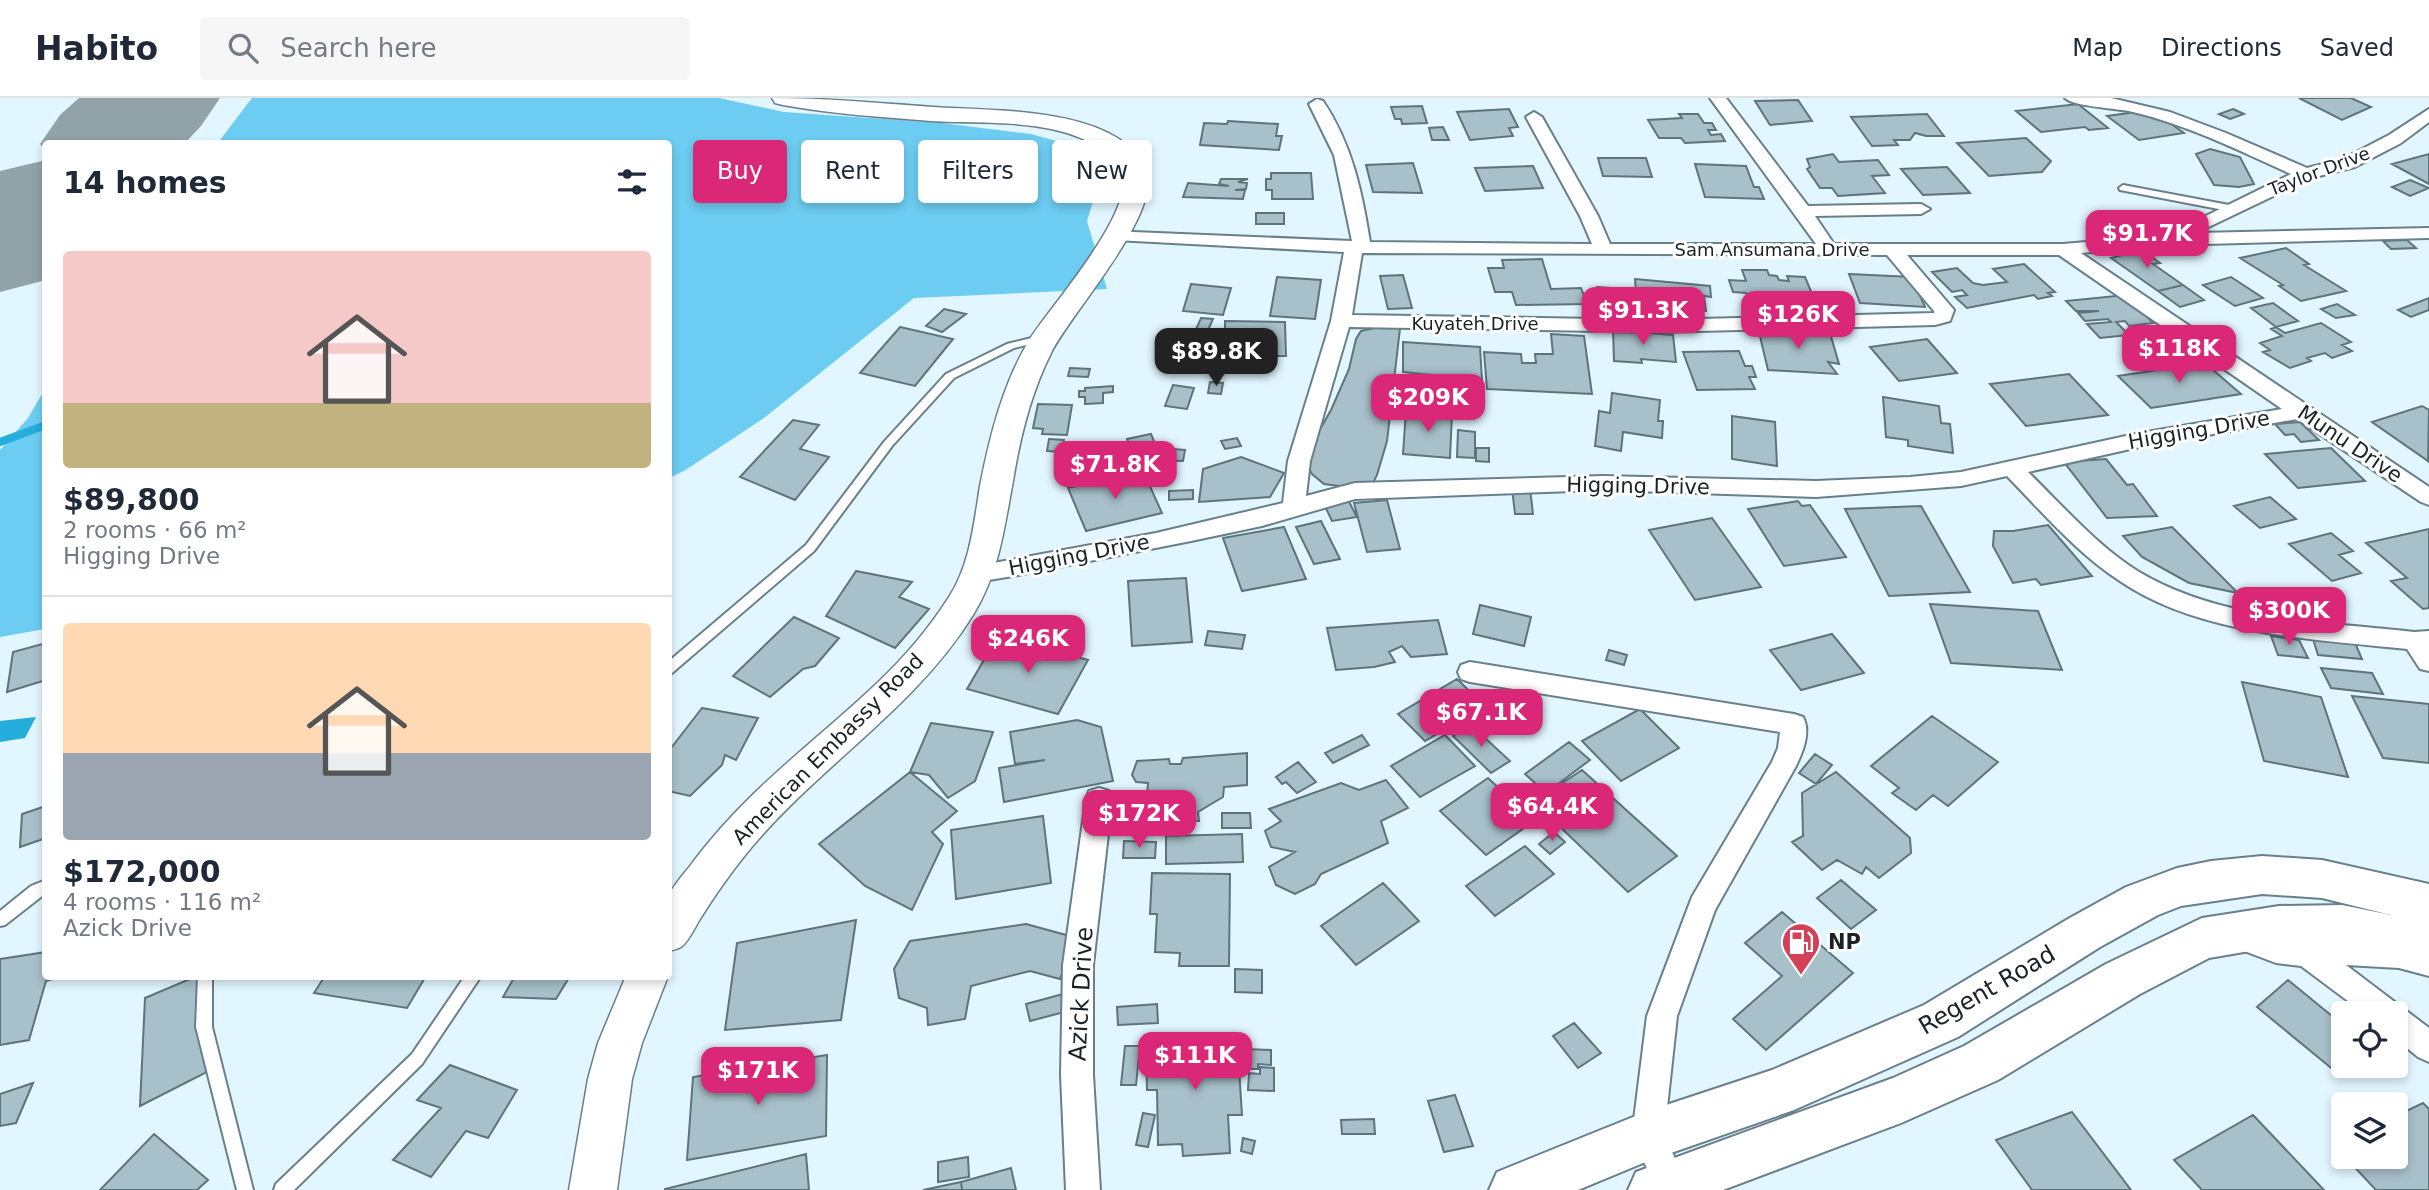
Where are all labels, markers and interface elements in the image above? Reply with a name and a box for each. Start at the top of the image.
search box [200,17,690,80]
text: Habito [35,29,158,68]
icon: search [224,29,262,67]
text: Search here [280,33,436,63]
text: Map [2072,34,2123,62]
text: Directions [2161,34,2282,62]
text: Saved [2320,34,2394,62]
chip: Buy [693,140,787,203]
chip: Rent [801,140,904,203]
chip: Filters [918,140,1038,203]
chip: New [1052,140,1152,203]
street label: Taylor Drive [2264,142,2373,200]
icon: filters [613,163,651,201]
text: 14 homes [63,165,227,200]
pin: $91.7K [2090,211,2204,270]
text: $91.7K [2102,220,2192,246]
street label: Sam Ansumana Drive [1675,239,1869,260]
pin: $91.3K [1586,288,1700,347]
pin: $126K [1749,292,1847,351]
icon: home [294,296,420,422]
text: $91.3K [1598,297,1688,323]
text: $126K [1757,301,1839,327]
street label: Kuyateh Drive [1411,313,1539,334]
pin: $118K [2130,326,2228,385]
pin: $89.8K [1159,328,1273,388]
text: $118K [2138,335,2220,361]
text: $89.8K [1171,338,1261,364]
pin: $209K [1379,374,1477,434]
text: $209K [1387,384,1469,410]
street label: Munu Drive [2293,400,2407,488]
street label: Higging Drive [2126,406,2272,454]
pin: $71.8K [1058,442,1172,501]
text: $71.8K [1070,451,1160,477]
street label: Higging Drive [1566,473,1710,499]
text: $89,800 [63,482,200,517]
text: 2 rooms · 66 m² [63,517,247,543]
street label: Higging Drive [1006,530,1152,580]
text: Higging Drive [63,543,220,569]
pin: $300K [2240,588,2338,647]
text: $300K [2248,597,2330,623]
pin: $246K [979,616,1077,675]
text: $246K [987,625,1069,651]
street label: American Embassy Road [728,649,928,849]
icon: home [294,668,420,794]
pin: $67.1K [1424,690,1538,749]
text: $67.1K [1436,699,1526,725]
pin: $64.4K [1495,784,1609,843]
pin: $172K [1090,790,1188,850]
text: $64.4K [1507,793,1597,819]
text: $172K [1098,800,1180,826]
text: $172,000 [63,854,221,889]
text: 4 rooms · 116 m² [63,889,261,915]
text: Azick Drive [63,915,192,941]
fuel station icon: NP [1780,921,1822,976]
street label: Azick Drive [1064,926,1098,1062]
place label: NP [1828,930,1861,954]
street label: Regent Road [1914,940,2060,1040]
map controls [2331,1001,2408,1169]
button: locate [2331,1001,2408,1078]
pin: $111K [1146,1032,1244,1092]
text: $111K [1154,1042,1236,1068]
pin: $171K [709,1048,807,1107]
text: $171K [717,1057,799,1083]
button: layers [2331,1092,2408,1169]

